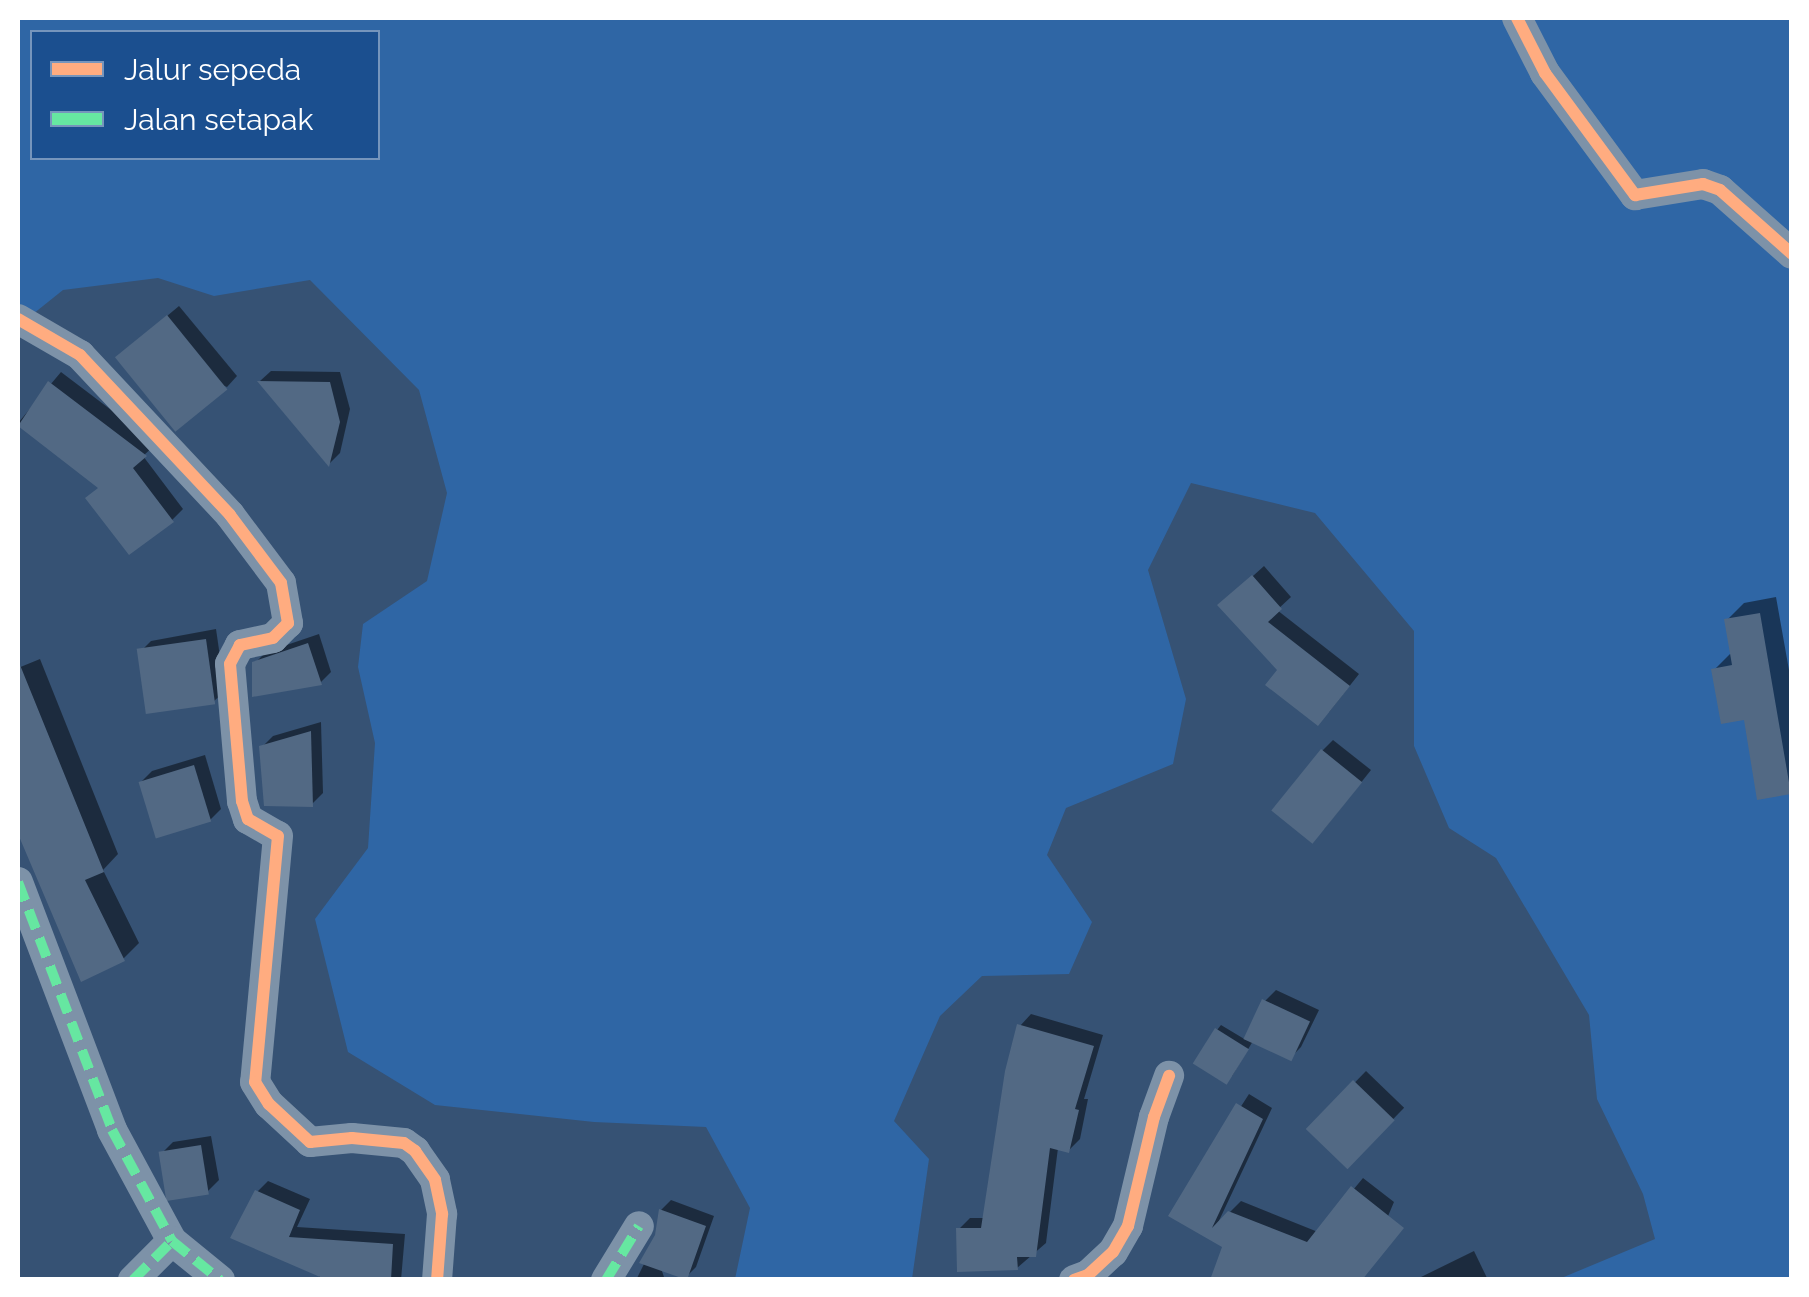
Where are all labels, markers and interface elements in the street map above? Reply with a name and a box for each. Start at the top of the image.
legend [30,30,380,160]
text: Jalur sepeda [124,52,301,87]
text: Jalan setapak [124,102,313,137]

